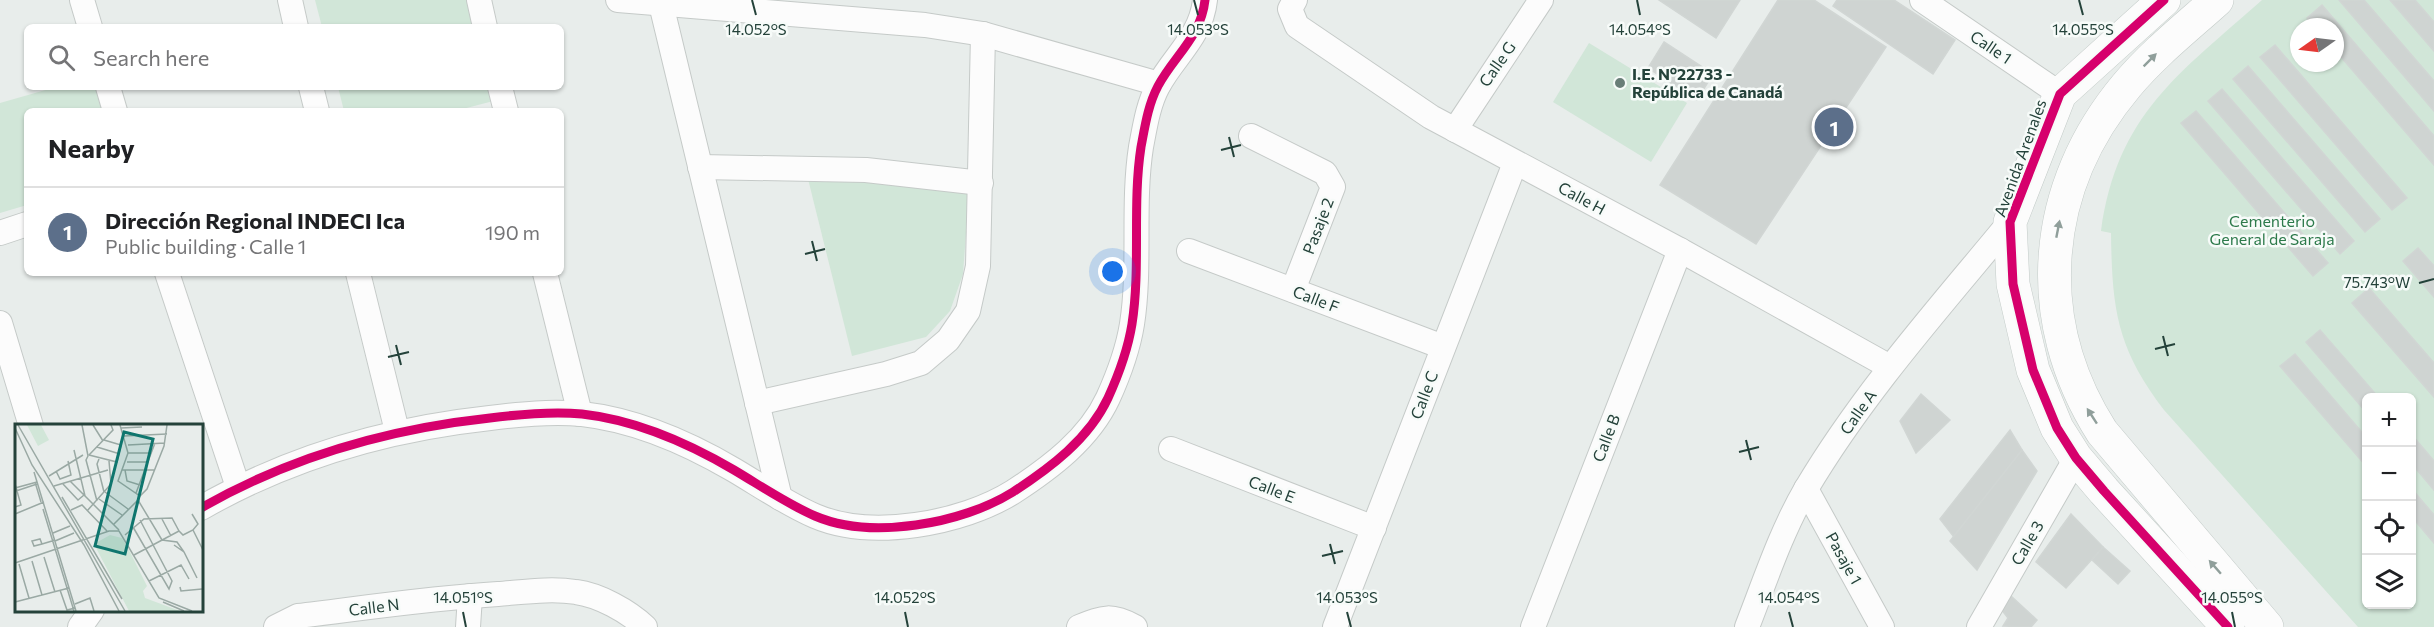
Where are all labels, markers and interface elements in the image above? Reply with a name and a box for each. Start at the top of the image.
north arrow [2290,18,2344,72]
text: 14.052°S [725,20,787,38]
text: 14.053°S [1167,20,1229,38]
text: 14.054°S [1609,20,1671,38]
text: 14.055°S [2052,20,2114,38]
search box [24,24,564,90]
street label: Calle 1 [1967,26,2016,67]
street label: Calle G [1474,38,1519,90]
icon: search [45,41,78,74]
text: Search here [93,44,209,71]
one-way arrow [2143,53,2158,67]
place label: I.E. Nº22733 - República de Canadá [1632,64,1783,101]
marker: I.E. Nº22733 - República de Canadá [1613,76,1627,90]
street label: Avenida Arenales [1989,96,2050,219]
pin: 1 [1814,104,1854,150]
text: Nearby [48,132,135,163]
street label: Calle H [1555,177,1609,218]
street label: Pasaje 2 [1298,195,1337,257]
text: Dirección Regional INDECI Ica [105,207,405,234]
park label: Cementerio General de Saraja [2209,211,2335,248]
one-way arrow [2054,219,2063,238]
text: 1 [63,220,72,244]
text: 190 m [485,220,540,244]
text: Public building · Calle 1 [105,234,306,258]
your location [1098,257,1127,286]
text: 75.743°W [2344,273,2410,291]
street label: Calle F [1290,281,1342,316]
street label: Calle C [1406,368,1441,422]
street label: Calle A [1835,386,1880,438]
map controls [2362,393,2416,609]
button: + [2362,393,2416,447]
one-way arrow [2087,408,2098,424]
street label: Calle B [1588,411,1623,464]
inset map [15,424,202,612]
button: − [2362,447,2416,501]
street label: Calle E [1246,471,1298,506]
button: locate [2362,501,2416,555]
street label: Calle 3 [2006,517,2047,568]
street label: Pasaje 1 [1822,528,1866,587]
button: layers [2362,555,2416,609]
one-way arrow [2209,559,2222,575]
text: 14.051°S [433,588,493,606]
text: 14.052°S [874,588,936,606]
text: 14.053°S [1316,588,1378,606]
text: 14.054°S [1758,588,1820,606]
text: 14.055°S [2201,588,2263,606]
street label: Calle N [347,594,400,619]

